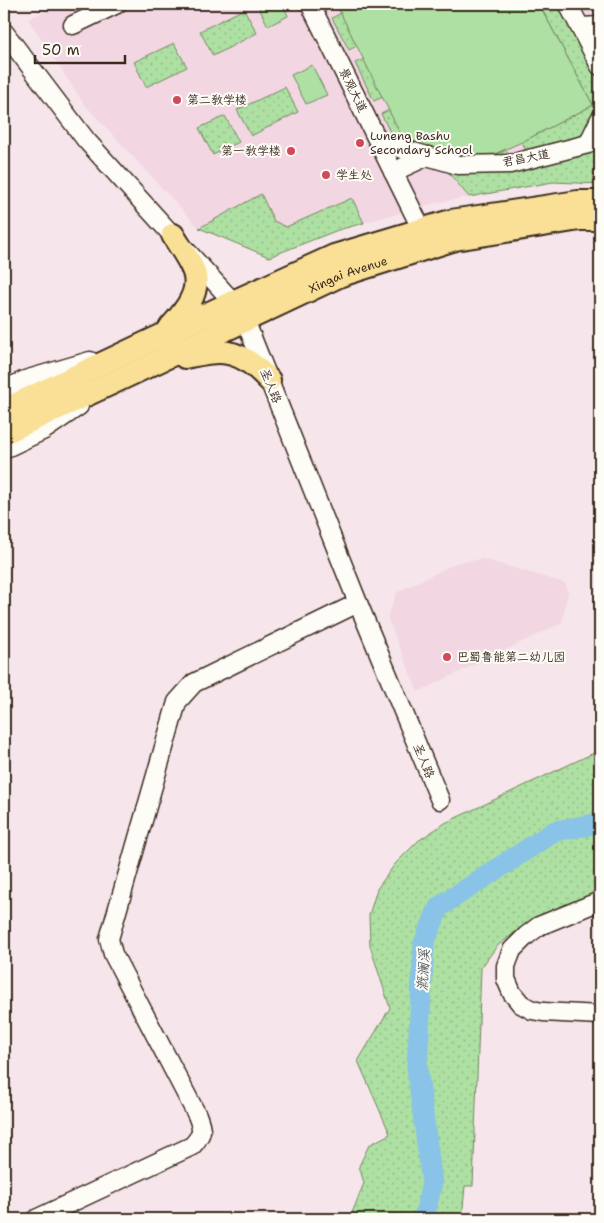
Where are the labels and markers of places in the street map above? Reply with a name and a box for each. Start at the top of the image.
place label: 第二教学楼 [187,92,247,108]
marker: 第二教学楼 [171,94,183,106]
place label: Luneng Bashu Secondary School [370,128,473,158]
marker: Luneng Bashu Secondary School [354,137,366,149]
place label: 第一教学楼 [221,143,281,159]
marker: 第一教学楼 [285,145,297,157]
place label: 学生处 [336,167,372,183]
marker: 学生处 [320,169,332,181]
place label: 巴蜀鲁能第二幼儿园 [457,649,565,665]
marker: 巴蜀鲁能第二幼儿园 [441,651,453,663]

